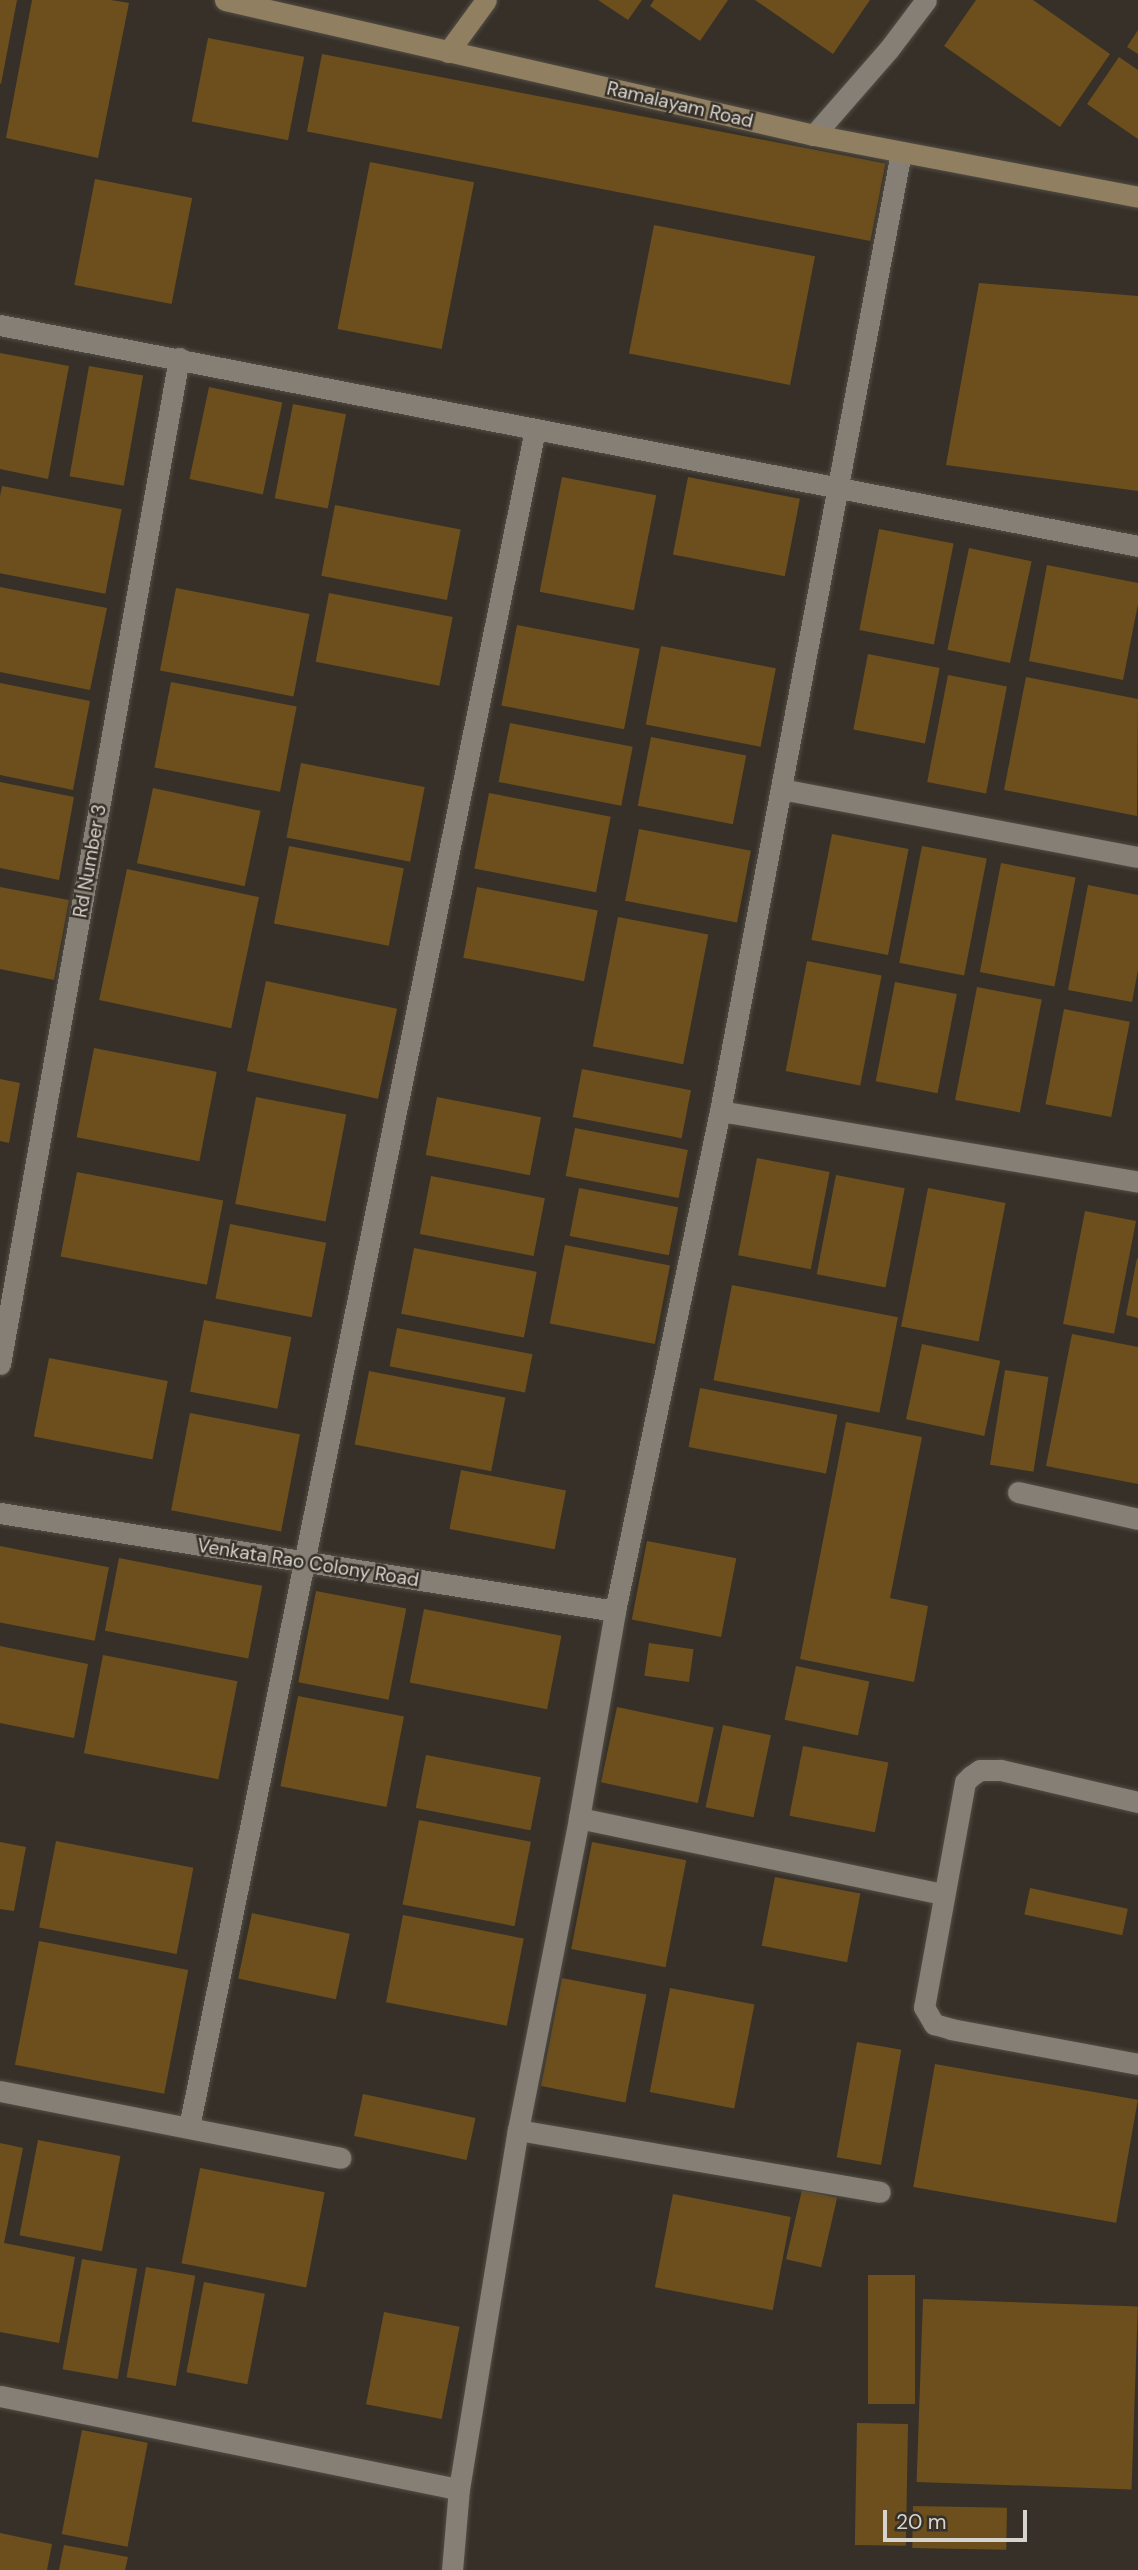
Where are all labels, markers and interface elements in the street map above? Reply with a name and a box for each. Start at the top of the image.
street label: Ramalayam Road [605,77,755,133]
street label: Rd Number 3 [69,803,111,919]
street label: Venkata Rao Colony Road [196,1534,420,1592]
scale bar [886,2496,1030,2540]
text: 20 m [896,2508,947,2536]

